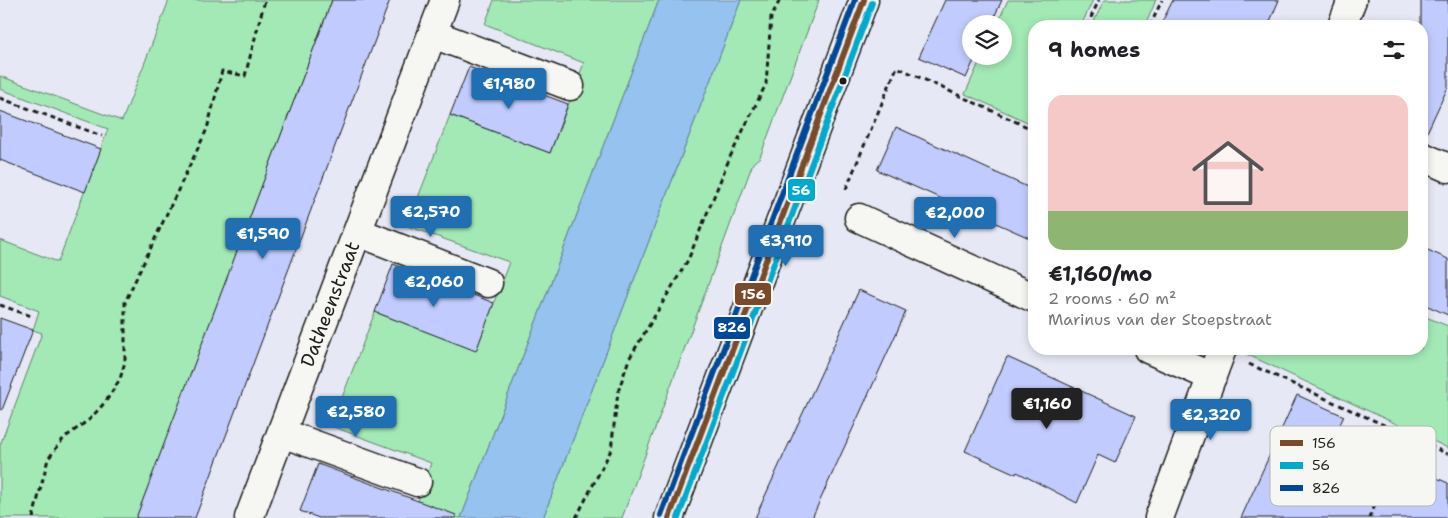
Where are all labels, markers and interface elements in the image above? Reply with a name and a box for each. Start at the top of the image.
map controls [962,15,1012,65]
button: layers [962,15,1012,65]
text: 9 homes [1048,36,1140,64]
icon: filters [1380,36,1408,64]
pin: €1,980 [468,68,550,110]
text: €1,980 [482,73,536,94]
unlabelled marker [838,76,848,86]
icon: home [1183,128,1273,218]
line badge: 56 [787,178,816,202]
text: 56 [792,181,810,199]
pin: €2,570 [390,196,472,238]
pin: €2,000 [914,196,996,239]
text: €2,570 [402,201,460,222]
text: €2,000 [925,202,985,223]
pin: €1,590 [222,218,304,260]
text: €1,590 [236,223,290,244]
pin: €3,910 [745,224,827,267]
text: €3,910 [759,230,813,251]
street label: Datheenstraat [295,238,365,370]
text: €1,160/mo [1048,260,1152,288]
pin: €2,060 [393,266,475,308]
text: €2,060 [404,271,464,292]
line badge: 156 [734,282,772,306]
text: 156 [741,285,766,303]
text: 2 rooms · 60 m² [1048,288,1176,309]
text: Marinus van der Stoepstraat [1048,309,1272,330]
line badge: 826 [713,316,751,340]
text: 826 [718,318,747,336]
pin: €1,160 [1006,388,1088,430]
text: €1,160 [1022,393,1072,414]
pin: €2,580 [315,396,397,438]
pin: €2,320 [1170,398,1252,441]
text: €2,580 [327,401,386,422]
text: €2,320 [1181,404,1241,425]
legend [1270,426,1436,506]
text: 156 [1312,434,1336,452]
text: 56 [1312,456,1330,474]
text: 826 [1312,479,1340,497]

